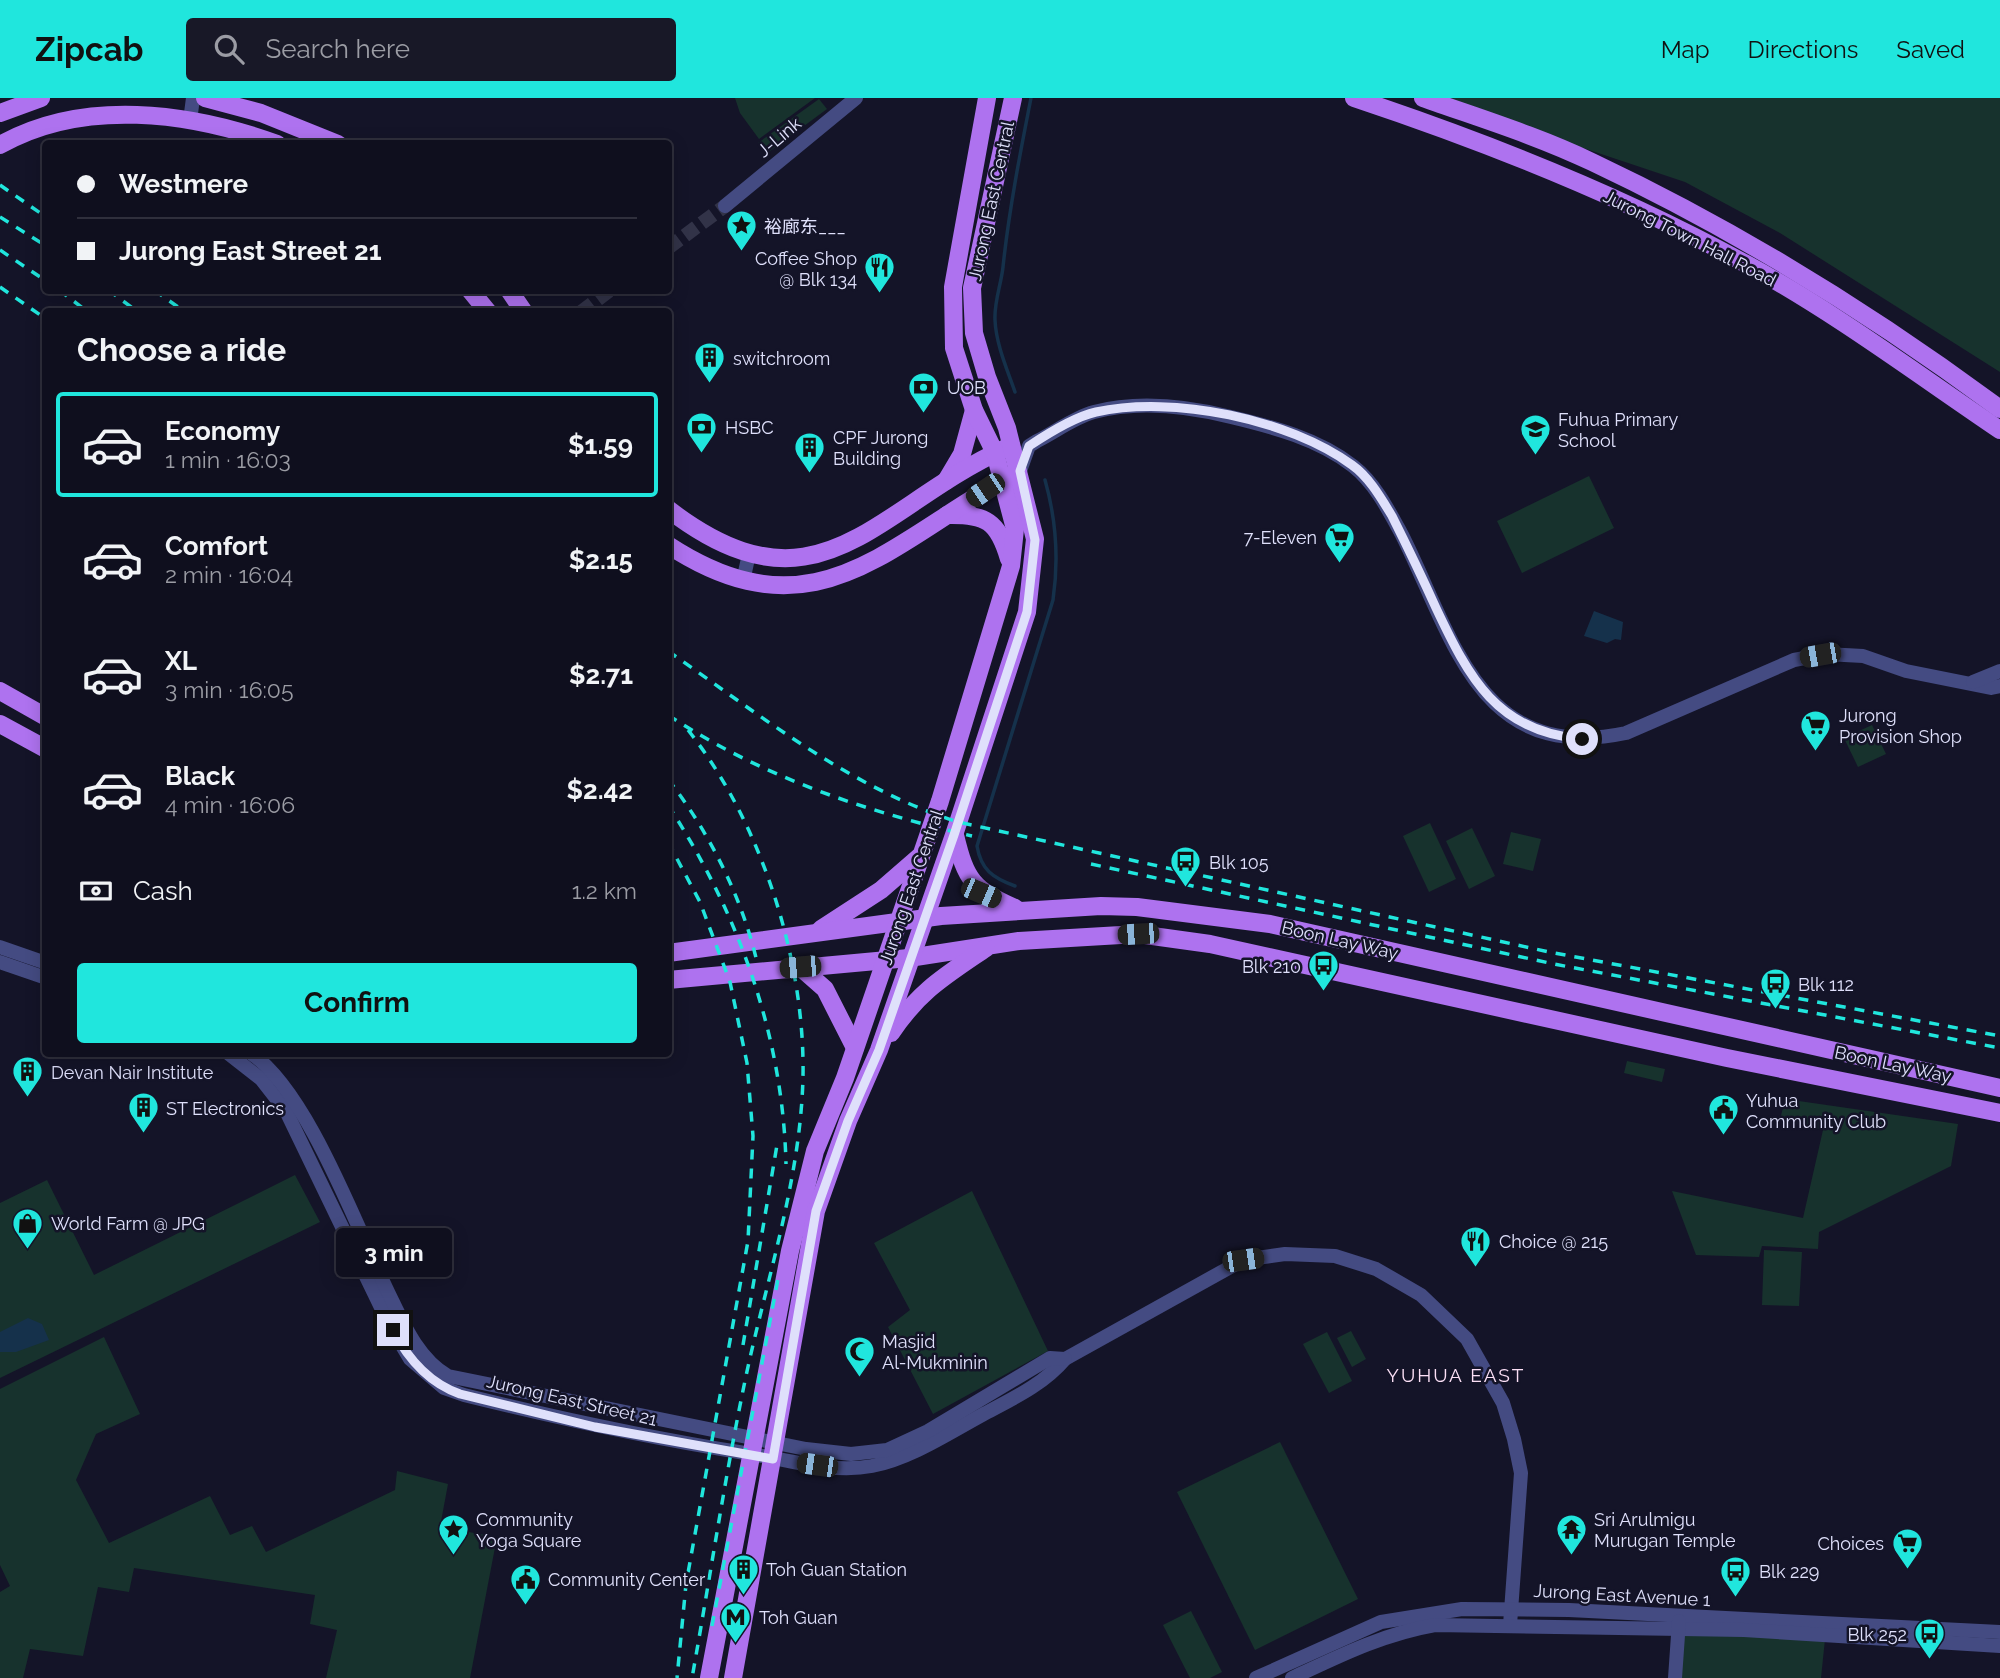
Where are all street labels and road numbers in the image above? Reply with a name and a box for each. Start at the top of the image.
street label: J-Link [753,112,806,161]
street label: Jurong East Central [964,119,1018,283]
street label: Jurong Town Hall Road [1600,185,1780,291]
street label: Jurong East Central [875,807,947,967]
street label: Boon Lay Way [1280,916,1401,964]
street label: Boon Lay Way [1833,1041,1954,1087]
street label: Jurong East Street 21 [485,1370,659,1430]
street label: Jurong East Avenue 1 [1533,1580,1711,1610]

